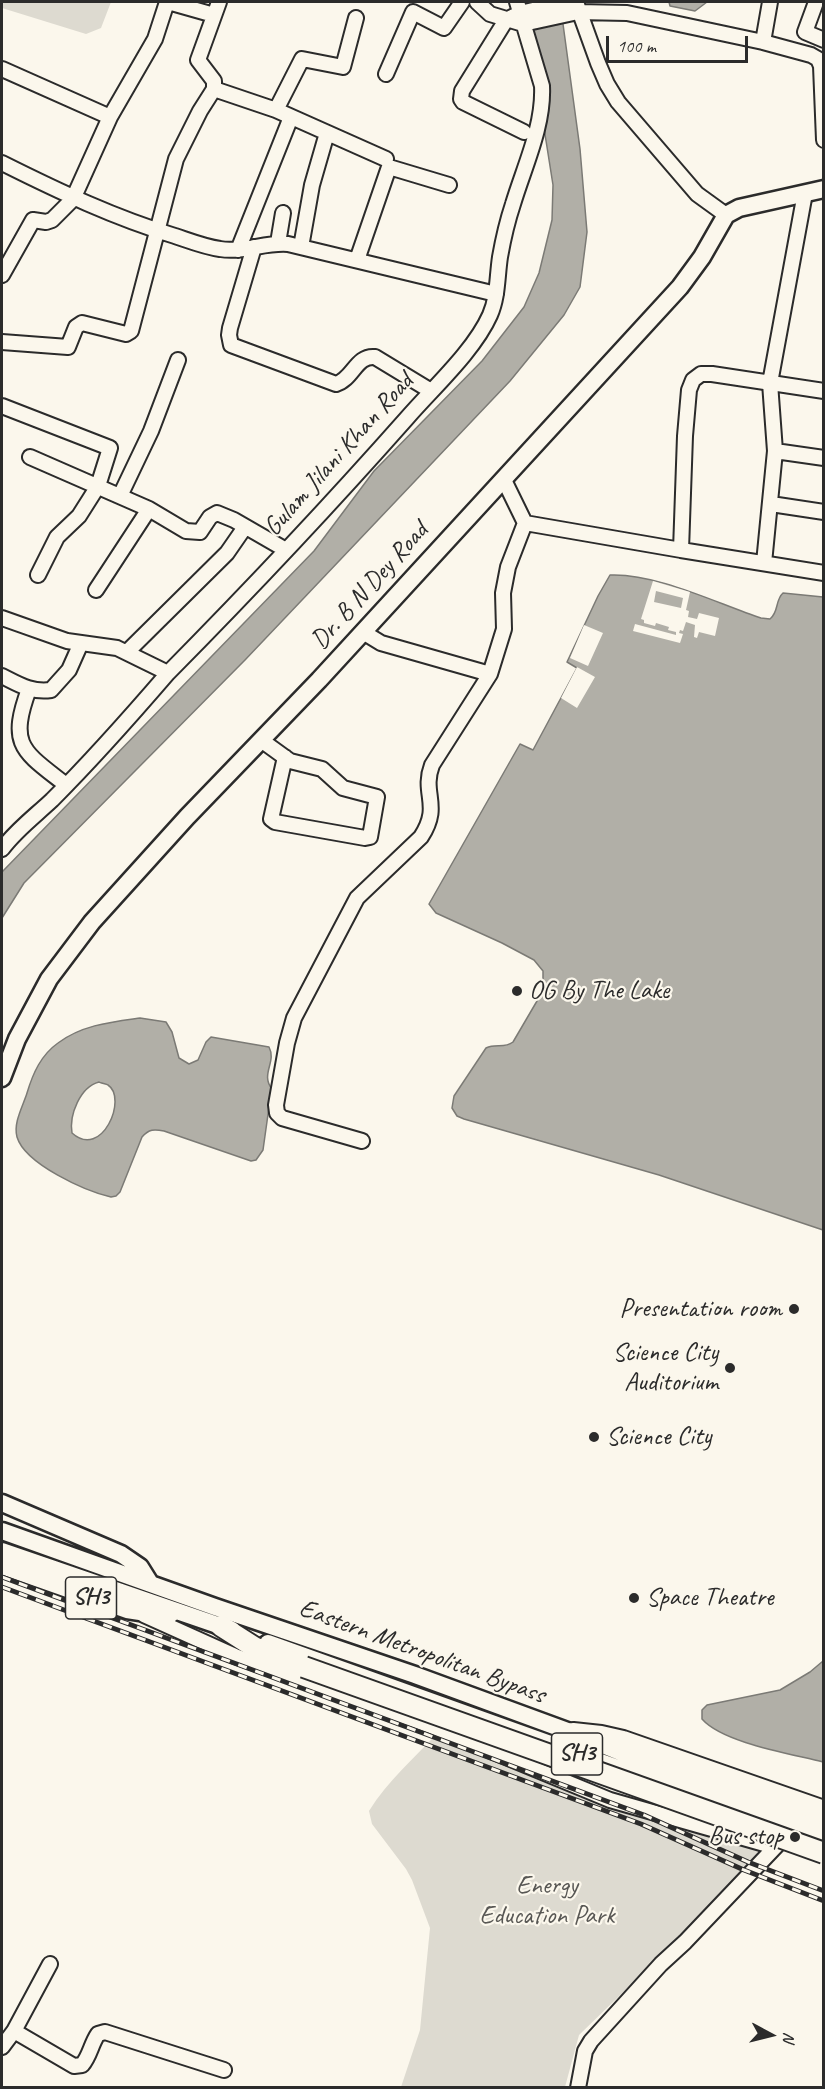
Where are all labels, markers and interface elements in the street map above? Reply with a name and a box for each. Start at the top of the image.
scale bar [609,24,752,62]
text: 100 m [617,35,656,57]
street label: Gulam Jilani Khan Road [258,367,420,543]
street label: Dr. B N Dey Road [305,516,435,656]
place label: OG By The Lake [529,975,669,1007]
marker: OG By The Lake [510,984,524,998]
place label: Presentation room [620,1293,782,1325]
marker: Presentation room [787,1302,801,1316]
place label: Science City Auditorium [613,1337,718,1398]
marker: Science City Auditorium [723,1361,737,1375]
place label: Science City [606,1421,711,1453]
marker: Science City [587,1430,601,1444]
road number: SH3 [66,1577,116,1619]
place label: Space Theatre [646,1582,773,1614]
marker: Space Theatre [627,1591,641,1605]
street label: Eastern Metropolitan Bypass [295,1593,549,1711]
road number: SH3 [552,1733,602,1775]
place label: Bus stop [708,1821,783,1853]
marker: Bus stop [788,1830,802,1844]
park label: Energy Education Park [480,1870,614,1931]
north arrow [741,2005,801,2065]
text: N [778,2031,799,2043]

